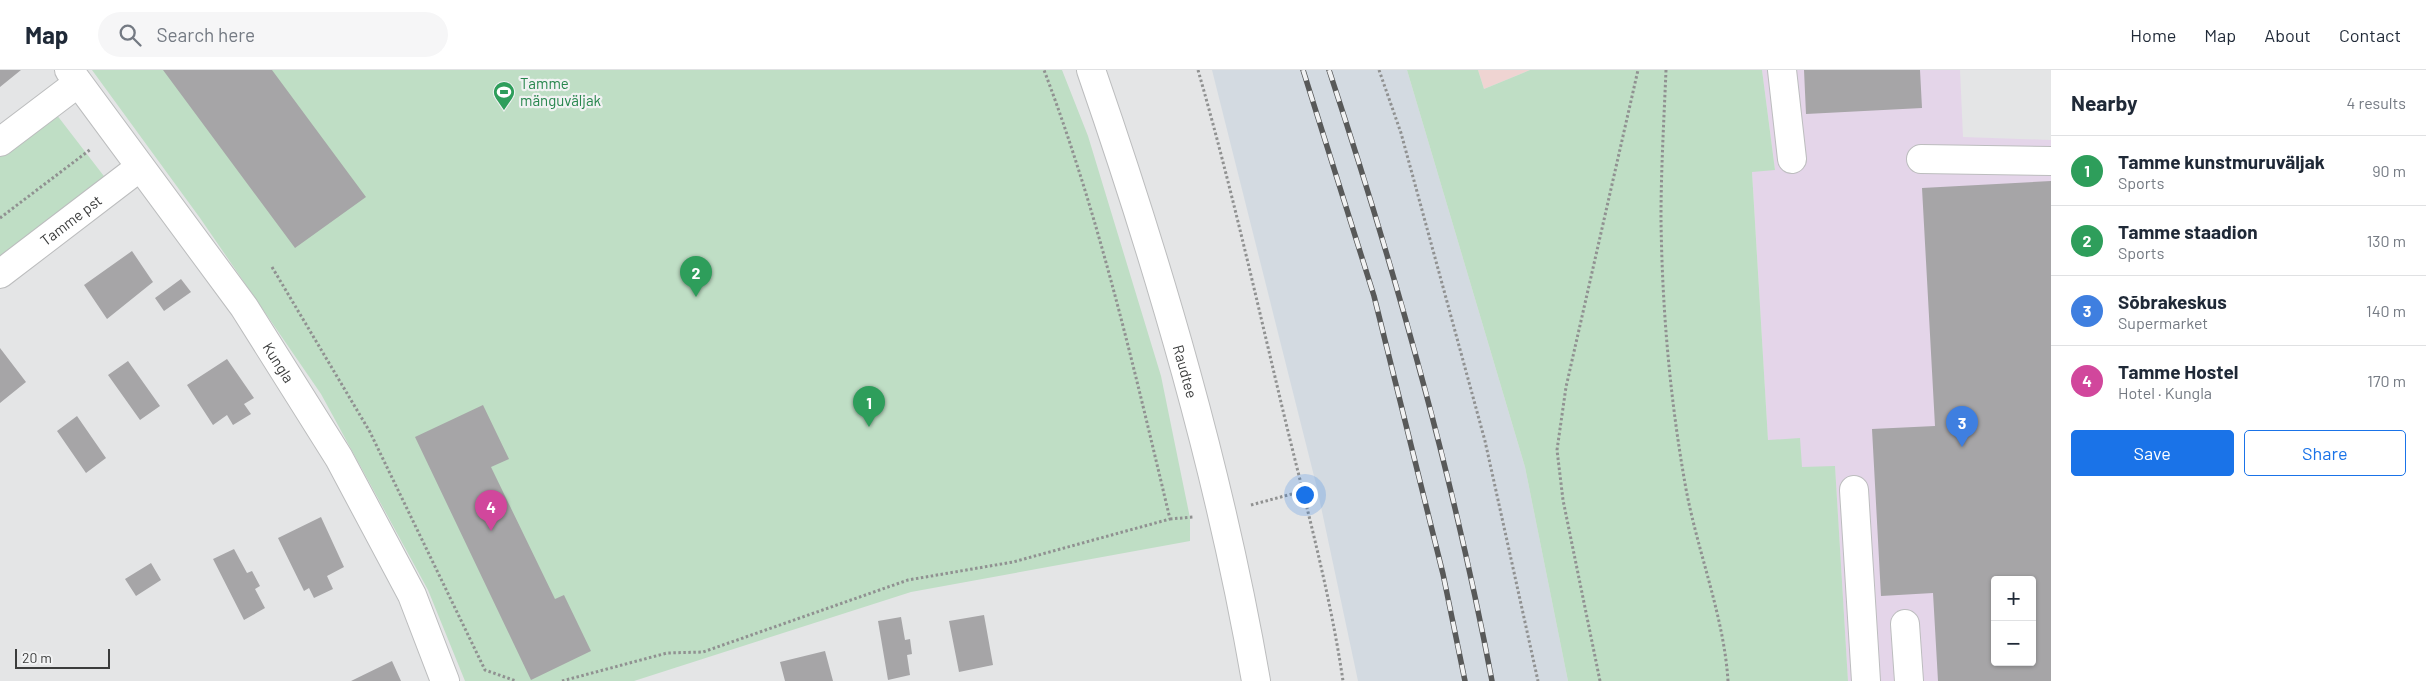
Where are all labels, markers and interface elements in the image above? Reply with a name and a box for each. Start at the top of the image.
search box [98,12,448,57]
text: Map [25,20,68,49]
icon: search [116,21,144,49]
text: Search here [156,23,255,46]
text: Home [2130,24,2176,46]
text: Map [2204,24,2236,46]
text: About [2264,24,2311,46]
text: Contact [2339,24,2401,46]
place label: Tamme mänguväljak [520,74,602,109]
sports icon: Tamme mänguväljak [492,80,516,111]
text: Nearby [2071,90,2137,115]
text: 4 results [2346,93,2406,112]
text: Tamme kunstmuruväljak [2118,150,2325,173]
text: 1 [2084,161,2090,180]
text: 90 m [2372,161,2406,180]
text: Sports [2118,173,2164,192]
street label: Tamme pst [36,191,105,249]
text: Tamme staadion [2118,220,2258,243]
text: 2 [2083,231,2091,250]
text: 130 m [2367,231,2406,250]
text: Sports [2118,243,2164,262]
pin: 2 [680,256,712,297]
text: Sõbrakeskus [2118,290,2227,313]
text: 3 [2083,301,2091,320]
text: 140 m [2366,301,2406,320]
text: Supermarket [2118,313,2208,332]
street label: Kungla [259,339,298,386]
street label: Raudtee [1170,343,1202,400]
text: Tamme Hostel [2118,360,2238,383]
text: 4 [2082,371,2092,390]
text: 170 m [2367,371,2406,390]
text: Hotel · Kungla [2118,383,2212,402]
pin: 1 [853,386,885,427]
pin: 3 [1946,406,1978,447]
button: Save [2071,430,2234,476]
button: Share [2244,430,2406,476]
your location [1292,482,1318,508]
pin: 4 [475,490,507,531]
map controls [1991,576,2036,666]
button: + [1991,576,2036,621]
button: − [1991,621,2036,666]
scale bar [15,646,110,669]
text: 20 m [22,649,52,666]

